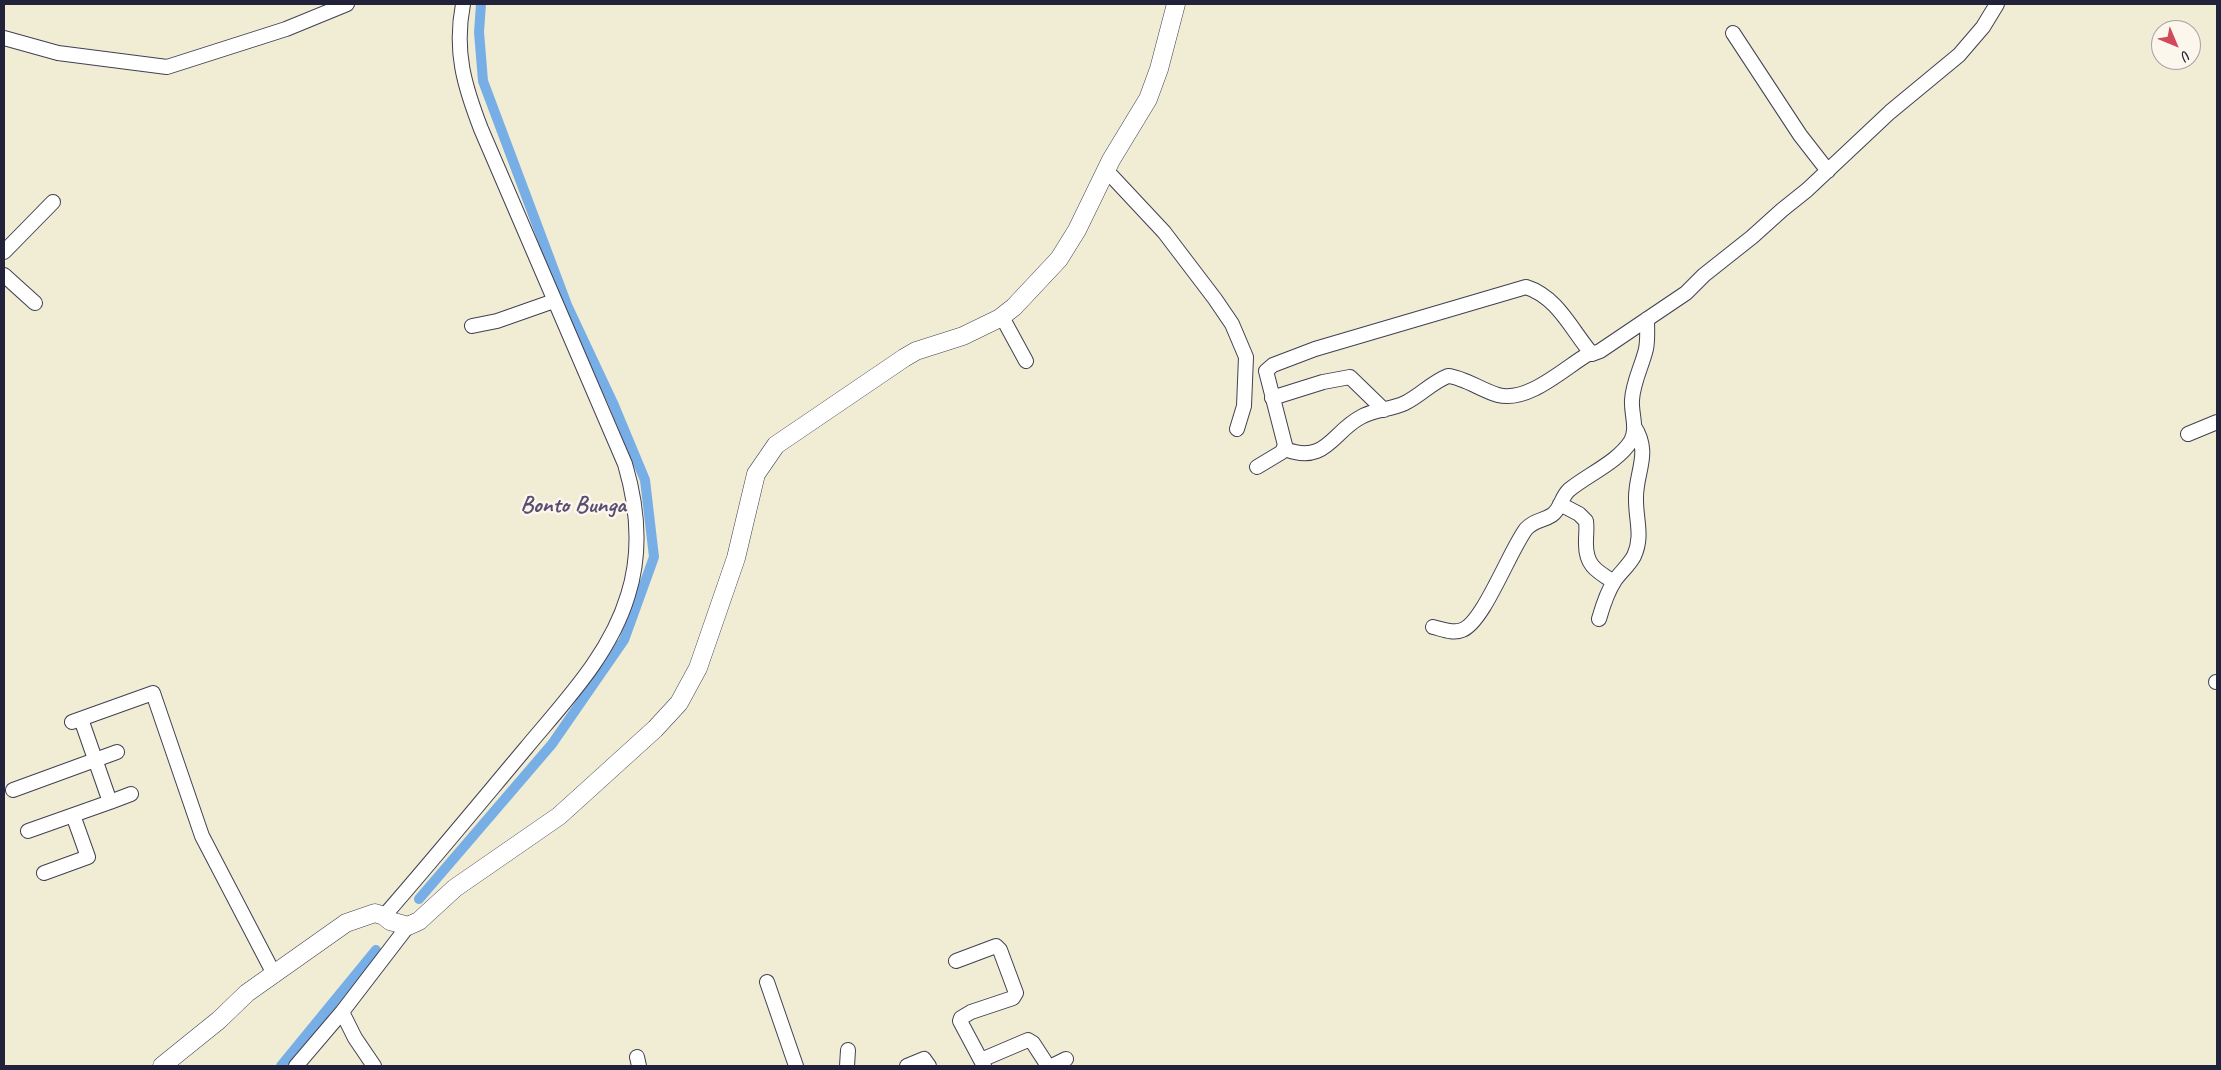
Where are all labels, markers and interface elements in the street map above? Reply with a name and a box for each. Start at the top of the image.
north arrow [2151,20,2201,70]
text: U [2178,47,2195,64]
district label: Bonto Bunga [520,492,626,520]

